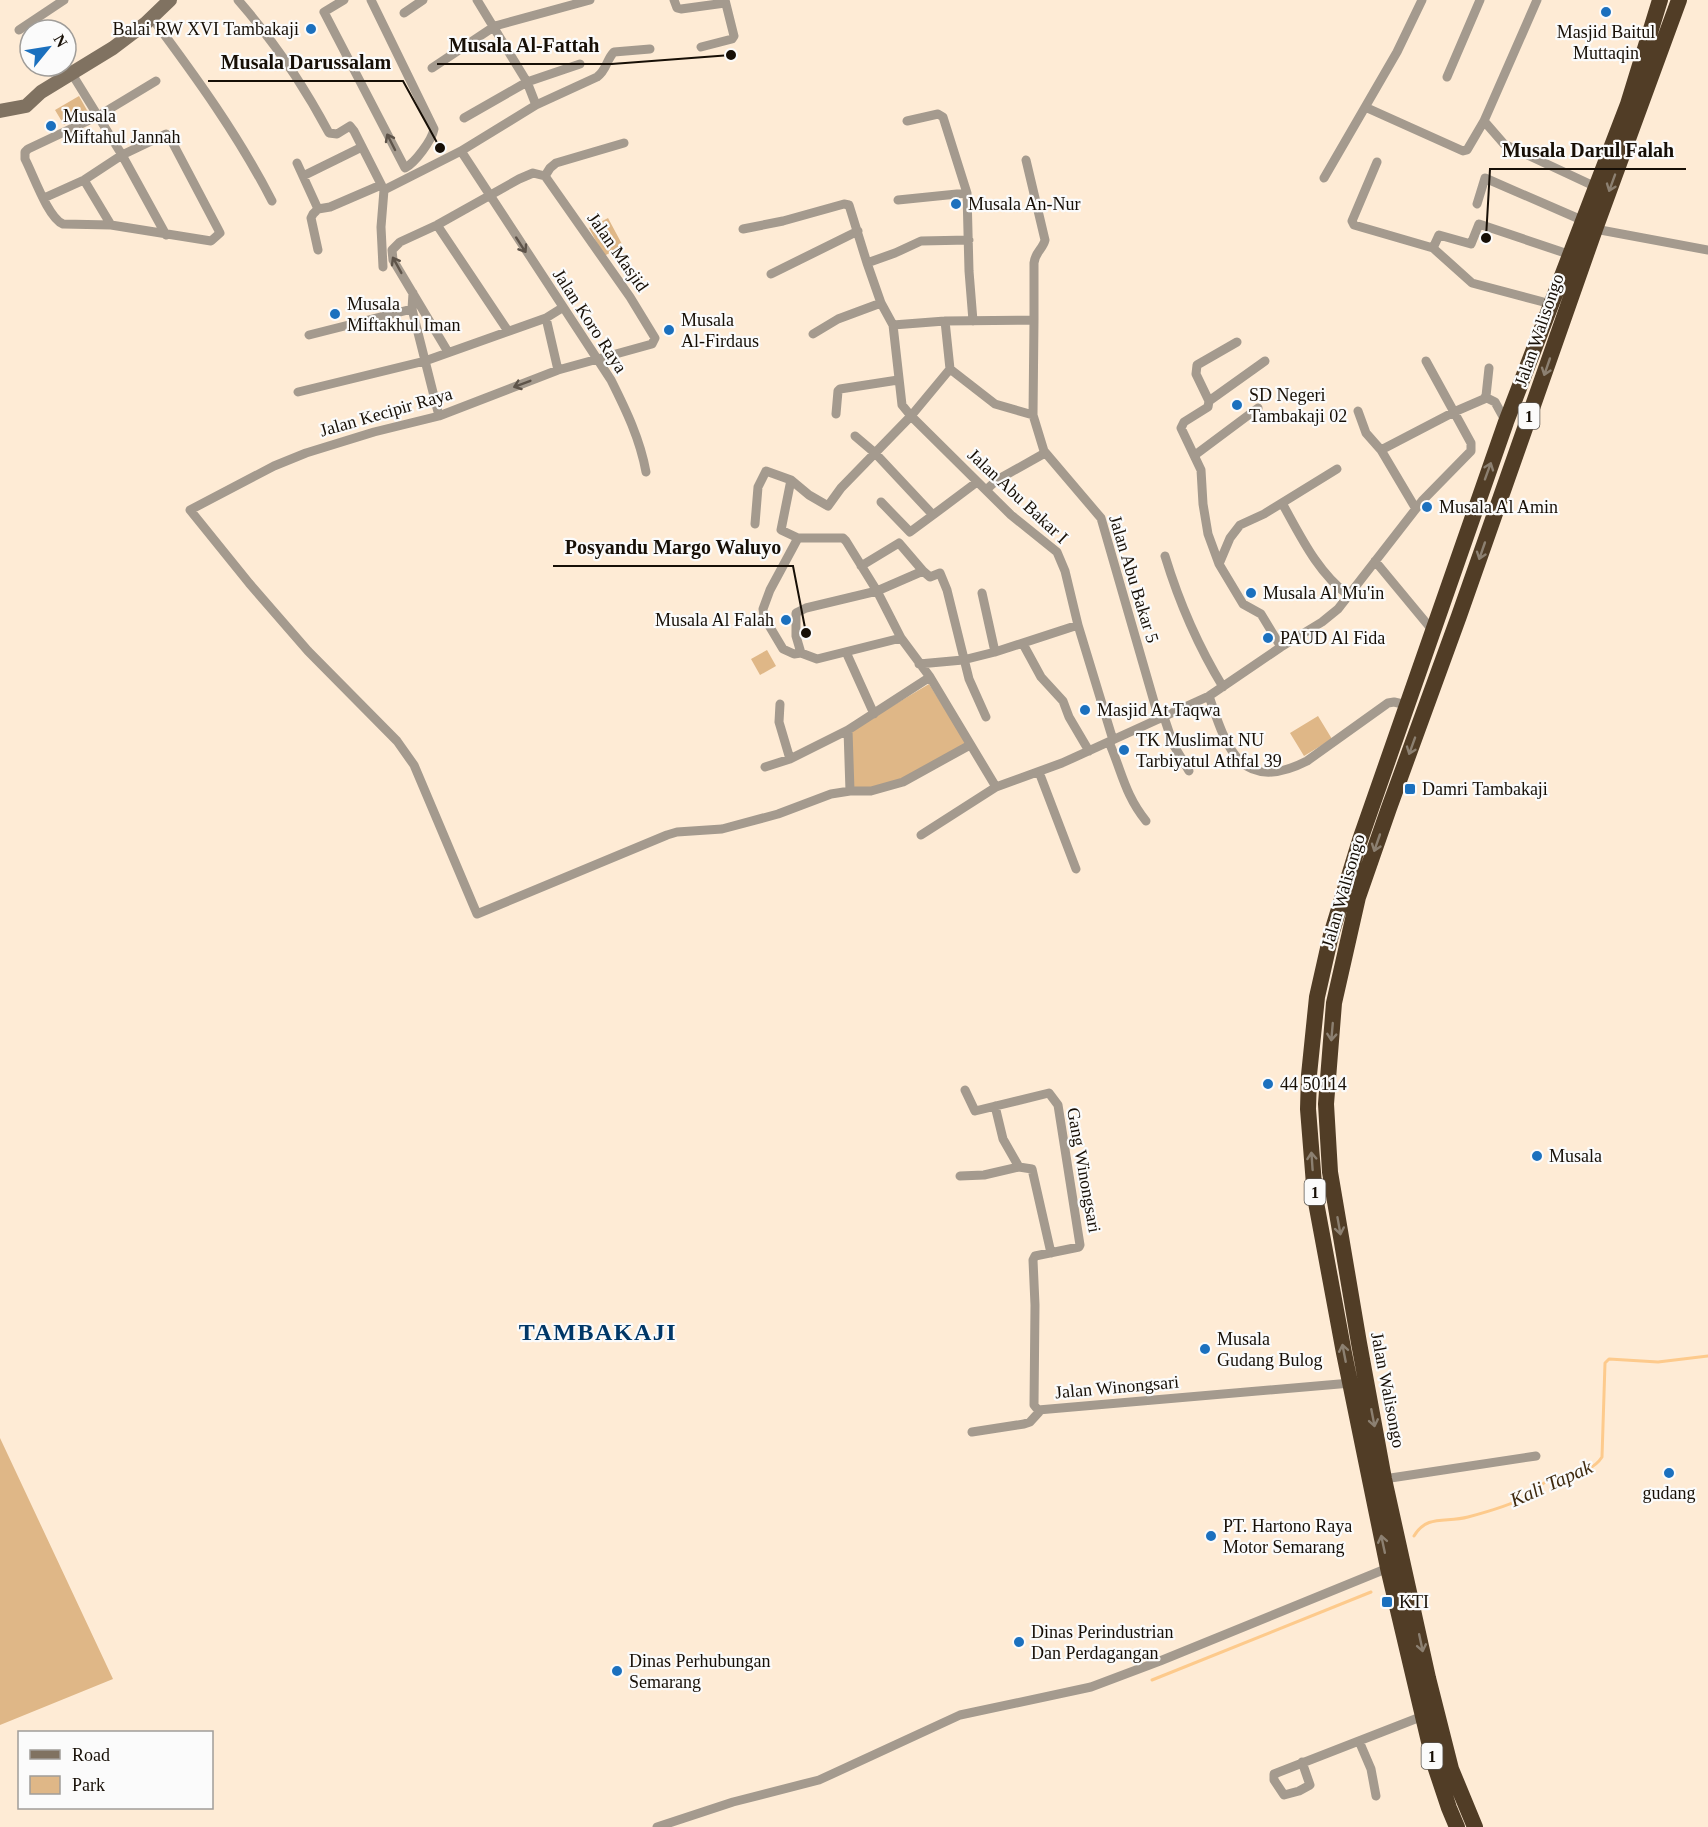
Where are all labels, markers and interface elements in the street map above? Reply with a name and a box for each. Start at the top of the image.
marker: Masjid Baitul Muttaqin [1599,5,1613,19]
north arrow [18,18,78,78]
place label: Balai RW XVI Tambakaji [112,19,299,39]
marker: Balai RW XVI Tambakaji [304,22,318,36]
place label: Masjid Baitul Muttaqin [1557,22,1655,63]
callout: Musala Al-Fattah [437,26,612,64]
text: N [50,31,71,50]
text: Musala Al-Fattah [449,34,599,56]
callout: Musala Darussalam [208,43,403,81]
text: Musala Darussalam [221,51,392,73]
place label: Musala Miftahul Jannah [63,106,180,147]
marker: Musala Miftahul Jannah [44,119,58,133]
callout: Musala Darul Falah [1490,131,1686,169]
one-way arrow [385,134,396,152]
text: Musala Darul Falah [1502,139,1674,161]
one-way arrow [1606,173,1617,192]
place label: Musala An-Nur [968,194,1080,214]
marker: Musala An-Nur [949,197,963,211]
street label: Jalan Masjid [584,209,652,295]
one-way arrow [515,236,527,253]
one-way arrow [391,257,403,274]
street label: Jalan Koro Raya [549,265,631,377]
street label: Jalan Walisongo [1510,271,1568,389]
place label: Musala Miftakhul Iman [347,294,460,335]
marker: Musala Miftakhul Iman [328,307,342,321]
place label: Musala Al-Firdaus [681,310,759,351]
marker: Musala Al-Firdaus [662,323,676,337]
one-way arrow [1540,357,1551,376]
one-way arrow [513,379,532,390]
street label: Jalan Kecipir Raya [317,384,455,440]
place label: SD Negeri Tambakaji 02 [1249,385,1347,426]
marker: SD Negeri Tambakaji 02 [1230,398,1244,412]
road number: 1 [1518,403,1540,429]
street label: Jalan Abu Bakar I [964,445,1072,547]
one-way arrow [1483,463,1494,481]
place label: Musala Al Amin [1439,497,1558,517]
marker: Musala Al Amin [1420,500,1434,514]
street label: Jalan Abu Bakar 5 [1105,513,1163,645]
callout: Posyandu Margo Waluyo [553,528,793,566]
text: Posyandu Margo Waluyo [565,536,781,559]
one-way arrow [1476,541,1487,560]
place label: Musala Al Mu'in [1263,583,1384,603]
marker: Musala Al Mu'in [1244,586,1258,600]
place label: Musala Al Falah [655,610,774,630]
marker: Musala Al Falah [779,613,793,627]
place label: PAUD Al Fida [1280,628,1385,648]
marker: PAUD Al Fida [1261,631,1275,645]
place label: Masjid At Taqwa [1097,700,1220,720]
marker: Masjid At Taqwa [1078,703,1092,717]
place label: TK Muslimat NU Tarbiyatul Athfal 39 [1136,730,1282,771]
one-way arrow [1405,736,1416,755]
marker: TK Muslimat NU Tarbiyatul Athfal 39 [1117,743,1131,757]
place label: Damri Tambakaji [1422,779,1548,799]
marker: Damri Tambakaji [1403,782,1417,796]
street label: Jalan Walisongo [1317,832,1369,950]
one-way arrow [1370,833,1381,852]
one-way arrow [1326,1021,1337,1041]
place label: 44 50114 [1280,1074,1347,1094]
marker: 44 50114 [1261,1077,1275,1091]
street label: Gang Winongsari [1063,1106,1105,1234]
place label: Musala [1549,1146,1602,1166]
marker: Musala [1530,1149,1544,1163]
one-way arrow [1306,1151,1317,1171]
road number: 1 [1304,1179,1326,1205]
one-way arrow [1334,1215,1345,1235]
district label: TAMBAKAJI [519,1319,677,1345]
place label: Musala Gudang Bulog [1217,1329,1323,1370]
street label: Jalan Walisongo [1367,1330,1409,1450]
marker: Musala Gudang Bulog [1198,1342,1212,1356]
one-way arrow [1338,1343,1350,1362]
street label: Jalan Winongsari [1054,1372,1180,1402]
one-way arrow [1368,1407,1379,1427]
water label: Kali Tapak [1506,1455,1597,1512]
marker: gudang [1662,1466,1676,1480]
place label: gudang [1643,1483,1696,1503]
place label: PT. Hartono Raya Motor Semarang [1223,1516,1352,1557]
marker: PT. Hartono Raya Motor Semarang [1204,1529,1218,1543]
one-way arrow [1377,1534,1389,1553]
place label: KTI [1399,1592,1429,1612]
marker: KTI [1380,1595,1394,1609]
place label: Dinas Perindustrian Dan Perdagangan [1031,1622,1173,1663]
one-way arrow [1416,1633,1427,1653]
marker: Dinas Perindustrian Dan Perdagangan [1012,1635,1026,1649]
place label: Dinas Perhubungan Semarang [629,1651,770,1692]
marker: Dinas Perhubungan Semarang [610,1664,624,1678]
legend [18,1731,213,1809]
road number: 1 [1422,1743,1442,1769]
text: Road [72,1745,110,1765]
text: Park [72,1775,105,1795]

